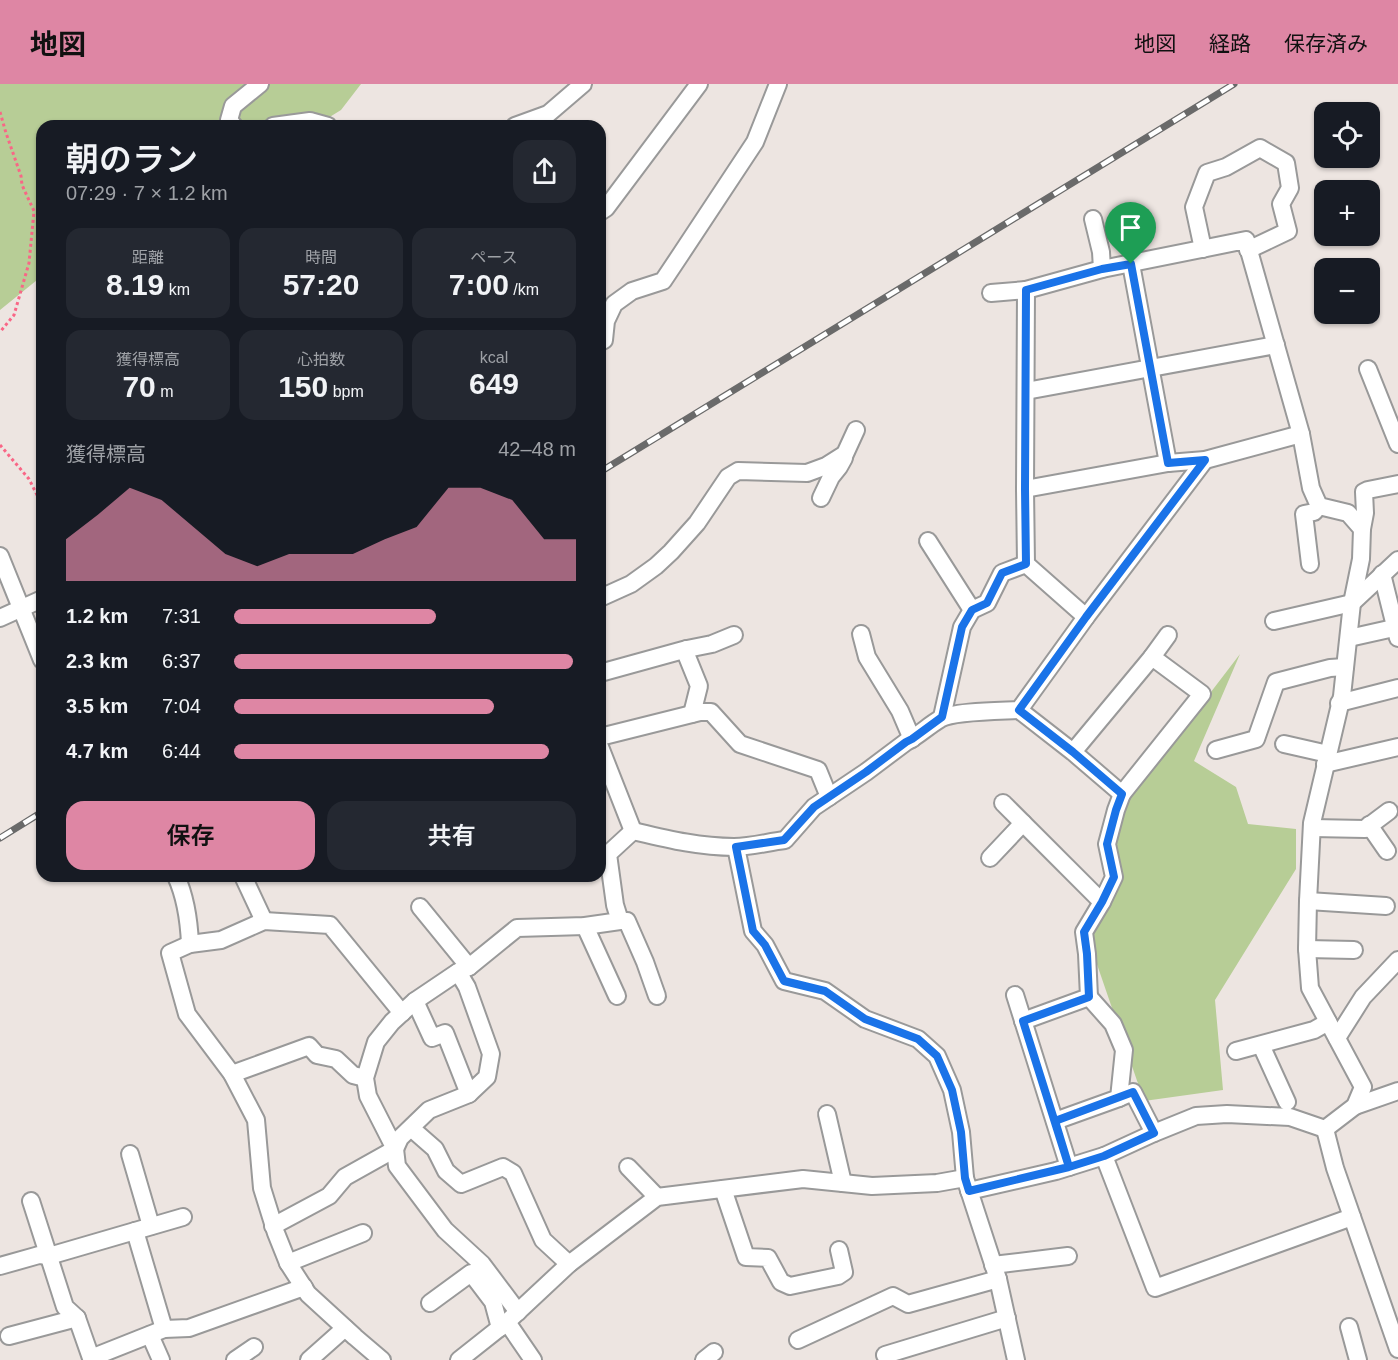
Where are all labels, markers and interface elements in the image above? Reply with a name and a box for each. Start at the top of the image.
text: 地図 [30,29,86,60]
text: 地図 [1134,32,1176,55]
text: 経路 [1209,32,1251,55]
text: 保存済み [1284,32,1368,55]
map controls [1314,102,1380,324]
button: locate [1314,102,1380,168]
button: share [513,140,576,203]
text: 朝のラン [66,141,198,178]
button: + [1314,180,1380,246]
text: 07:29 · 7 × 1.2 km [66,182,228,204]
pin [1105,202,1156,264]
icon: arrive [1114,211,1147,244]
text: 距離 [132,249,164,266]
text: 時間 [305,249,337,266]
text: ペース [470,249,518,266]
button: − [1314,258,1380,324]
text: 8.19 [106,268,164,301]
text: 57:20 [283,268,359,301]
text: 7:00 [449,268,509,301]
text: km [164,281,190,298]
text: /km [509,281,539,298]
text: kcal [480,349,508,366]
text: 獲得標高 [116,351,180,368]
text: 心拍数 [297,351,345,368]
text: 649 [469,367,519,400]
text: 70 [122,370,156,403]
text: 150 [278,370,328,403]
text: m [156,383,174,400]
text: bpm [328,383,364,400]
text: 42–48 m [498,438,576,460]
text: 獲得標高 [66,443,146,465]
text: 1.2 km [66,605,128,627]
text: 7:31 [162,605,201,627]
text: 2.3 km [66,650,128,672]
text: 6:37 [162,650,201,672]
text: 3.5 km [66,695,128,717]
text: 7:04 [162,695,201,717]
text: 4.7 km [66,740,128,762]
text: 6:44 [162,740,201,762]
button: 保存 [66,801,315,870]
button: 共有 [327,801,576,870]

